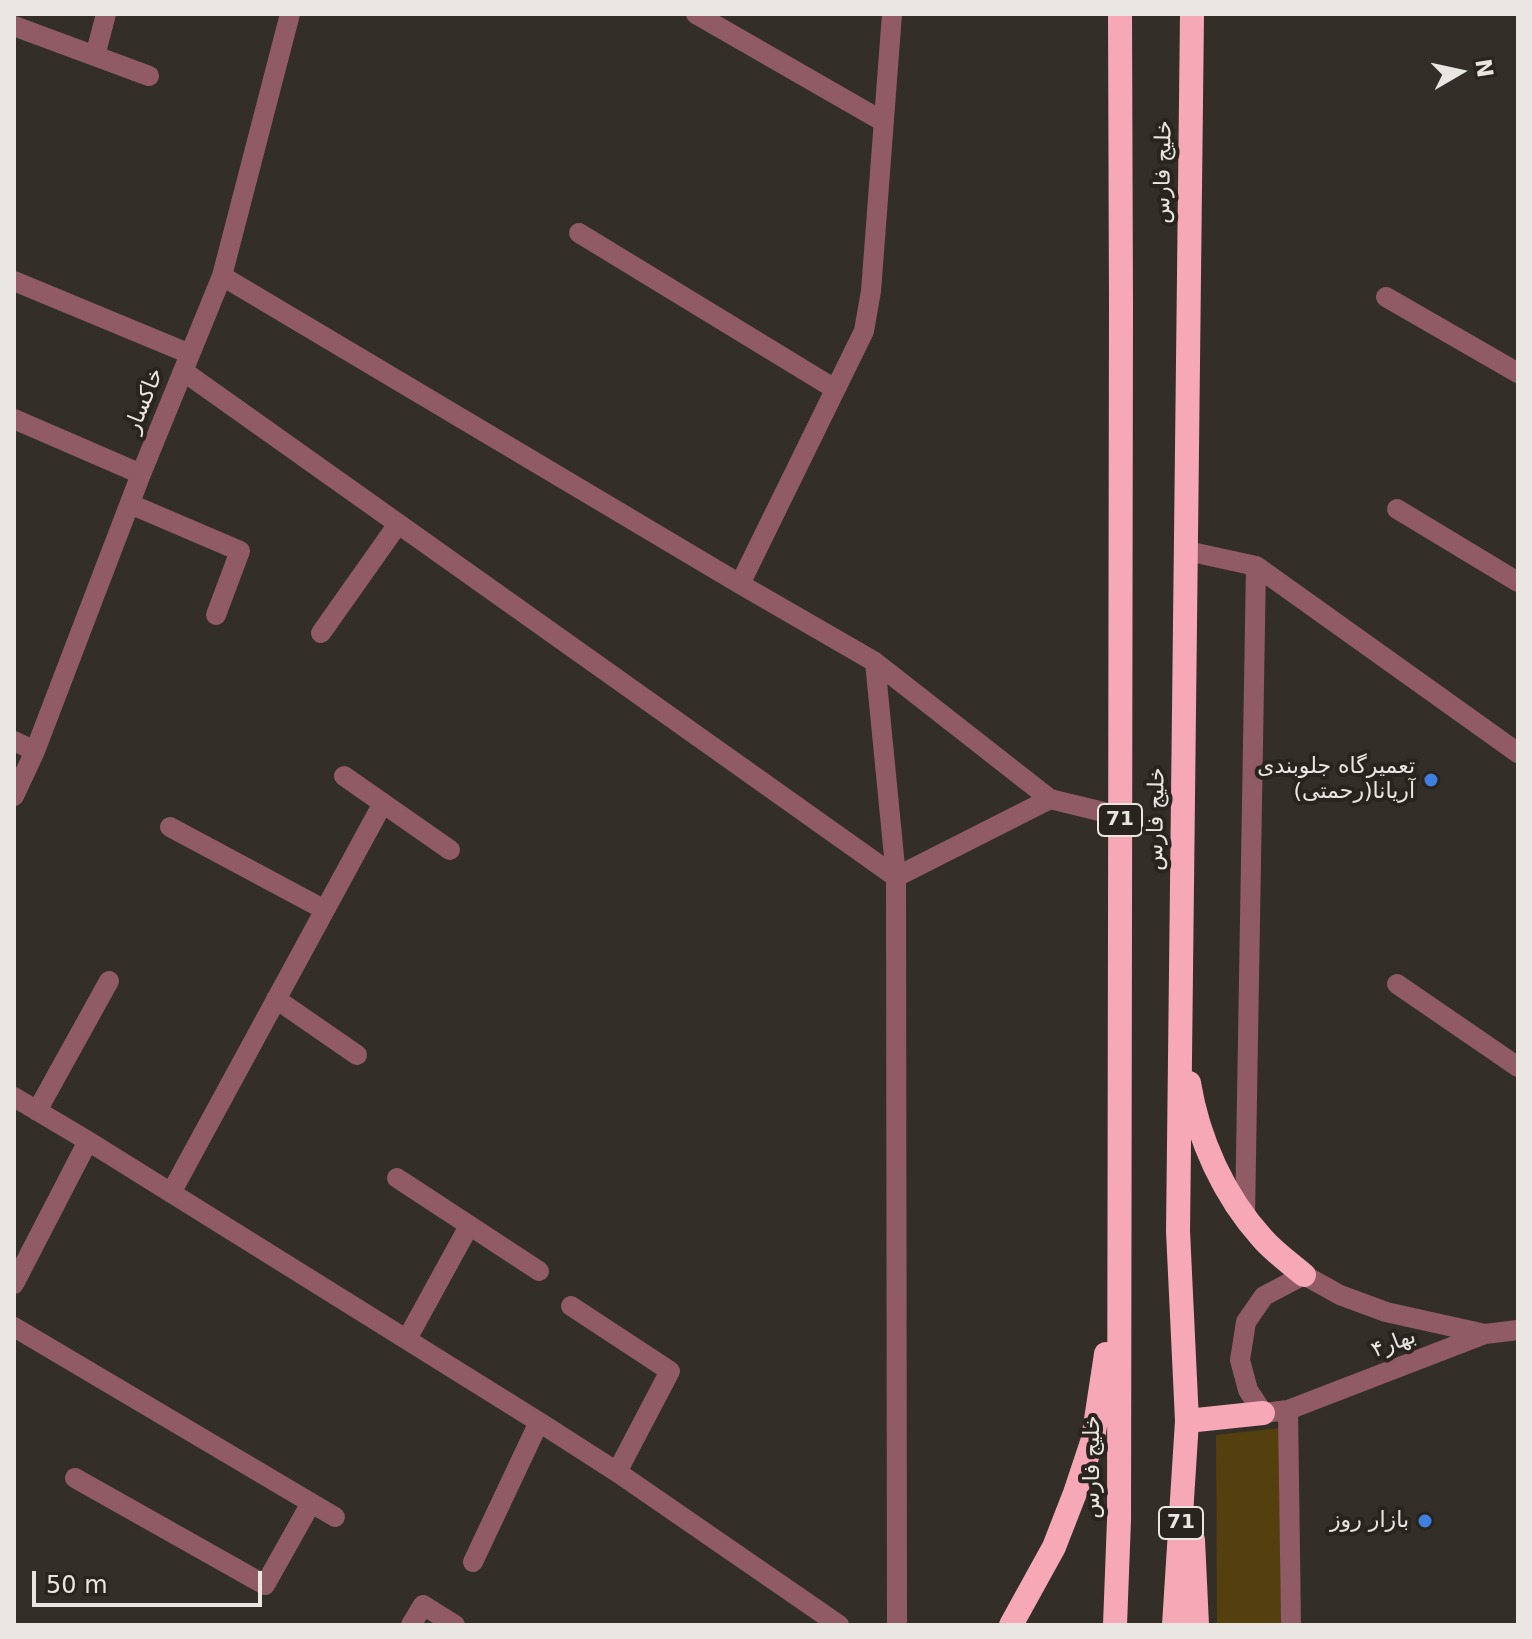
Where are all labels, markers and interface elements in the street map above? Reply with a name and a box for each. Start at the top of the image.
north arrow [1420,32,1500,112]
text: N [1470,57,1498,79]
street label: خلیج فارس [1150,120,1178,224]
street label: خاکسار [120,365,170,437]
place label: تعمیرگاه جلوبندی آریانا(رحمتی) [1257,754,1415,806]
street label: خلیج فارس [1143,767,1171,871]
marker: تعمیرگاه جلوبندی آریانا(رحمتی) [1422,771,1440,789]
road number: 71 [1098,804,1142,836]
street label: بهار۴ [1368,1324,1420,1364]
street label: خلیج فارس [1080,1415,1106,1519]
road number: 71 [1159,1507,1203,1539]
place label: بازار روز [1330,1508,1409,1534]
marker: بازار روز [1416,1512,1434,1530]
scale bar [36,1555,266,1605]
text: 50 m [46,1571,108,1599]

